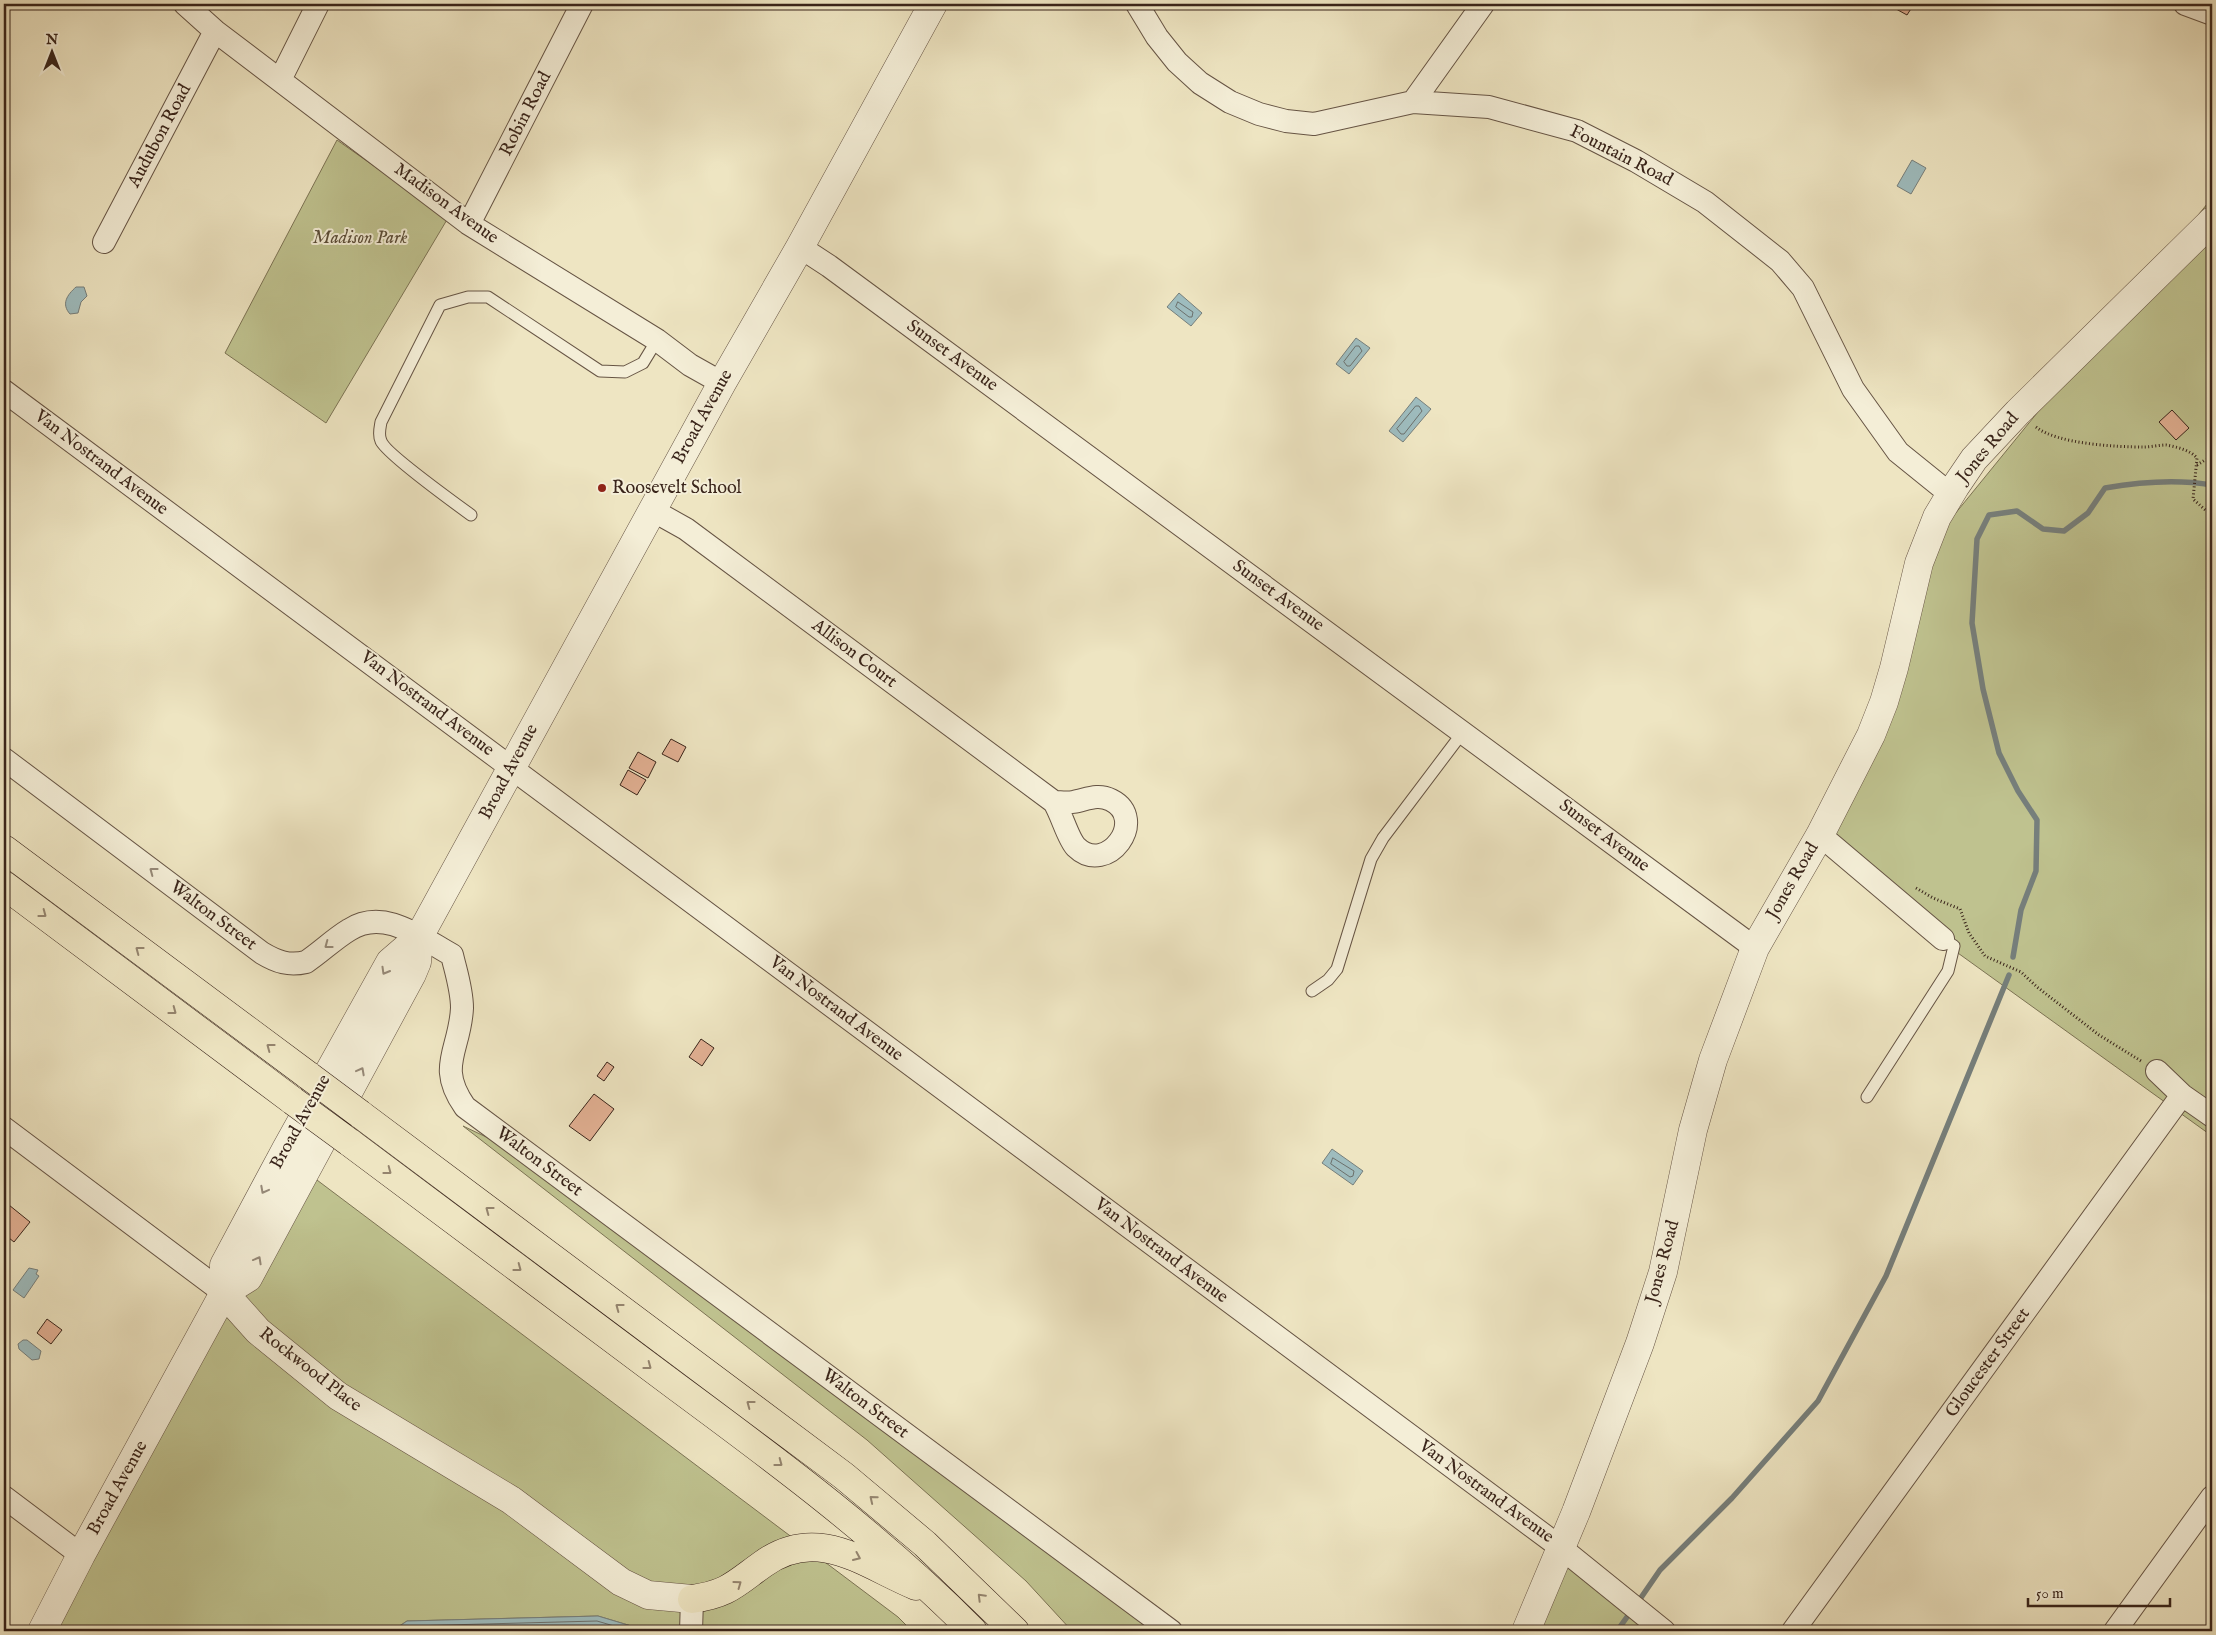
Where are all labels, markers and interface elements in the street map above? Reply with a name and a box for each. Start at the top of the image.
north arrow [28,28,78,78]
text: N [45,31,58,49]
street label: Robin Road [495,67,557,160]
street label: Audubon Road [123,80,197,193]
street label: Fountain Road [1566,120,1677,192]
street label: Madison Avenue [389,158,503,250]
park label: Madison Park [313,227,407,250]
street label: Sunset Avenue [902,315,1002,397]
street label: Broad Avenue [668,366,738,468]
street label: Van Nostrand Avenue [29,405,172,521]
street label: Jones Road [1950,408,2024,490]
place label: Roosevelt School [612,477,742,500]
marker: Roosevelt School [596,482,608,494]
street label: Sunset Avenue [1228,555,1328,637]
street label: Allison Court [806,614,901,694]
street label: Van Nostrand Avenue [355,646,498,762]
street label: Broad Avenue [474,720,544,824]
street label: Sunset Avenue [1554,794,1654,878]
street label: Jones Road [1761,838,1824,925]
one-way arrow [149,868,159,877]
street label: Walton Street [165,876,261,956]
one-way arrow [37,908,47,917]
one-way arrow [325,940,334,948]
one-way arrow [136,947,145,955]
street label: Van Nostrand Avenue [764,951,907,1067]
one-way arrow [381,966,391,975]
one-way arrow [167,1006,176,1014]
one-way arrow [267,1044,276,1052]
one-way arrow [355,1067,365,1076]
street label: Broad Avenue [266,1071,336,1173]
street label: Walton Street [491,1122,587,1202]
one-way arrow [382,1165,392,1174]
one-way arrow [260,1185,270,1194]
street label: Van Nostrand Avenue [1089,1193,1232,1309]
one-way arrow [485,1207,495,1216]
street label: Jones Road [1640,1217,1685,1308]
one-way arrow [251,1256,261,1265]
one-way arrow [512,1263,521,1271]
street label: Gloucester Street [1940,1304,2036,1422]
one-way arrow [616,1305,625,1313]
street label: Rockwood Place [254,1323,366,1417]
one-way arrow [642,1360,651,1368]
street label: Walton Street [817,1364,913,1444]
one-way arrow [747,1402,756,1410]
street label: Van Nostrand Avenue [1413,1435,1558,1549]
street label: Broad Avenue [83,1437,153,1539]
one-way arrow [773,1457,782,1465]
one-way arrow [870,1497,879,1505]
one-way arrow [852,1551,861,1562]
scale bar [2028,1575,2171,1607]
one-way arrow [732,1581,741,1589]
text: 50 m [2036,1584,2064,1603]
one-way arrow [978,1593,987,1602]

